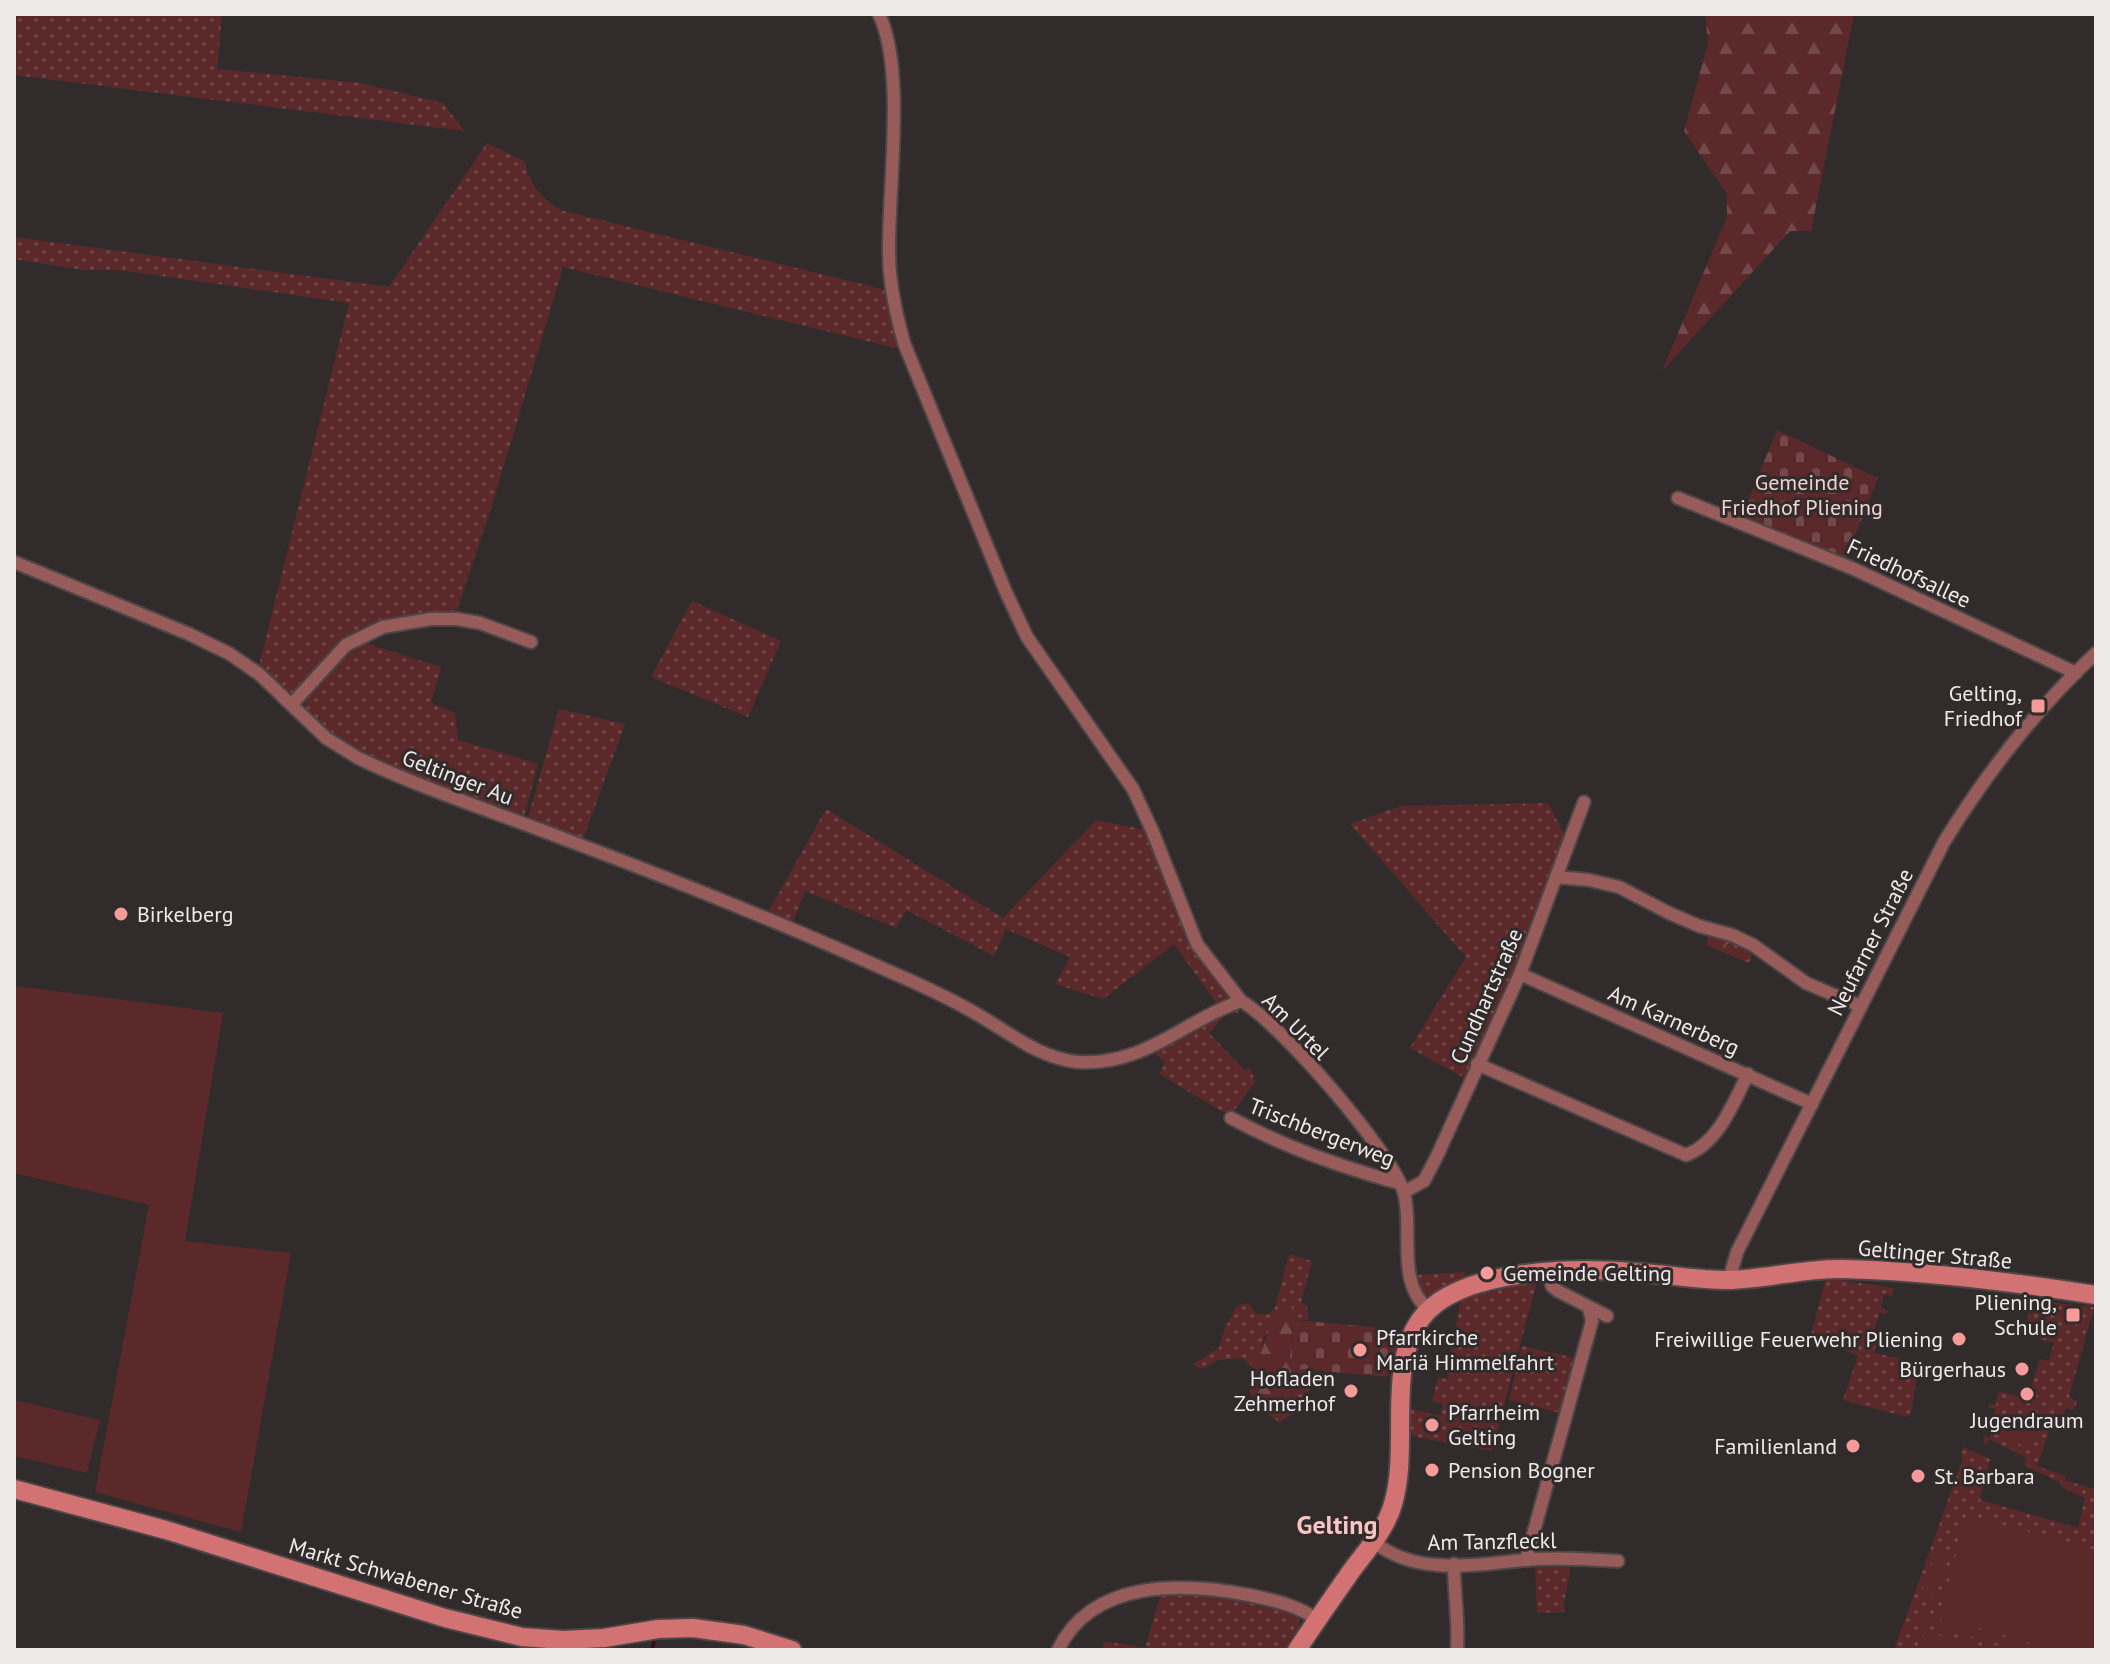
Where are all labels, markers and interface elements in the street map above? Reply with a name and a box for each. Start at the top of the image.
park label: Gemeinde Friedhof Pliening [1721,468,1883,521]
street label: Friedhofsallee [1843,532,1975,614]
place label: Gelting, Friedhof [1944,679,2023,732]
marker: Gelting, Friedhof [2029,697,2047,715]
street label: Geltinger Au [398,743,518,811]
street label: Neufarner Straße [1821,864,1919,1020]
place label: Birkelberg [137,900,233,928]
marker: Birkelberg [112,905,130,923]
street label: Cundhartstraße [1444,924,1528,1068]
street label: Am Karnerberg [1604,979,1744,1061]
street label: Am Urtel [1256,986,1336,1066]
street label: Trischbergerweg [1245,1091,1399,1173]
street label: Geltinger Straße [1857,1233,2013,1275]
place label: Gemeinde Gelting [1503,1259,1672,1287]
marker: Gemeinde Gelting [1478,1264,1496,1282]
place label: Pliening, Schule [1974,1288,2057,1341]
marker: Pliening, Schule [2064,1306,2082,1324]
place label: Pfarrkirche Mariä Himmelfahrt [1376,1323,1555,1376]
place label: Freiwillige Feuerwehr Pliening [1654,1325,1943,1353]
marker: Freiwillige Feuerwehr Pliening [1950,1330,1968,1348]
marker: Pfarrkirche Mariä Himmelfahrt [1351,1341,1369,1359]
place label: Bürgerhaus [1899,1355,2006,1383]
marker: Bürgerhaus [2013,1360,2031,1378]
place label: Hofladen Zehmerhof [1234,1364,1336,1417]
marker: Hofladen Zehmerhof [1342,1382,1360,1400]
marker: Jugendraum [2018,1385,2036,1403]
place label: Pfarrheim Gelting [1448,1398,1540,1451]
place label: Jugendraum [1969,1406,2084,1434]
marker: Pfarrheim Gelting [1423,1416,1441,1434]
place label: Familienland [1714,1432,1837,1460]
marker: Familienland [1844,1437,1862,1455]
place label: Pension Bogner [1448,1456,1595,1484]
marker: Pension Bogner [1423,1461,1441,1479]
place label: St. Barbara [1934,1462,2035,1490]
marker: St. Barbara [1909,1467,1927,1485]
district label: Gelting [1297,1508,1377,1541]
street label: Am Tanzfleckl [1427,1526,1557,1556]
street label: Markt Schwabener Straße [286,1531,526,1625]

